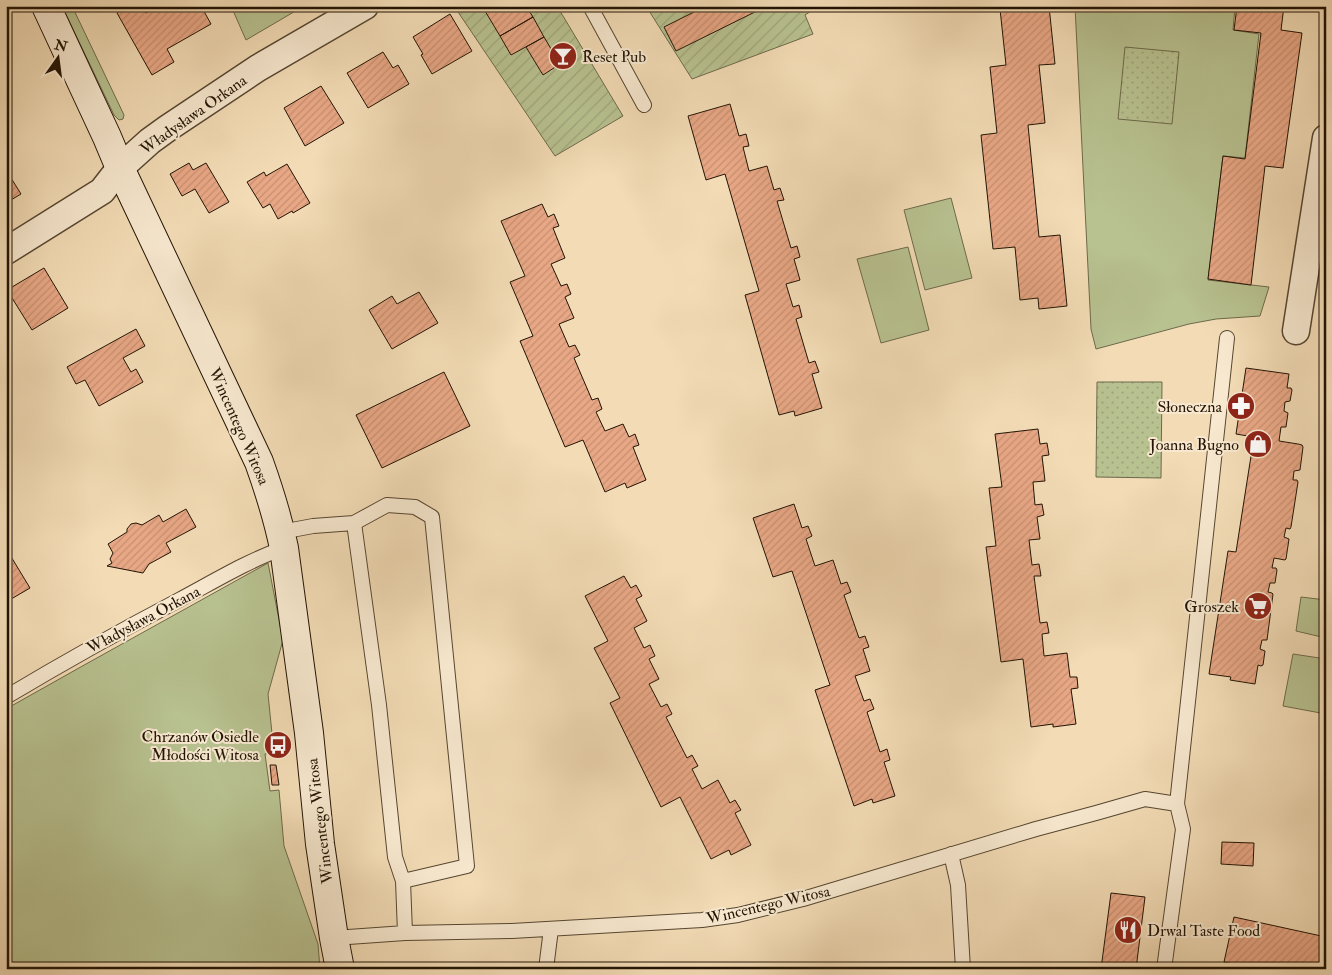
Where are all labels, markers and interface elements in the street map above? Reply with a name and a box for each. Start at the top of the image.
north arrow [32,32,82,82]
text: N [52,36,70,56]
bar icon: Reset Pub [548,41,578,71]
place label: Reset Pub [582,47,646,67]
street label: Władysława Orkana [135,70,251,160]
street label: Wincentego Witosa [204,364,274,488]
pharmacy icon: Słoneczna [1226,391,1256,421]
place label: Słoneczna [1157,397,1222,417]
shop icon: Joanna Bugno [1243,429,1273,459]
place label: Joanna Bugno [1149,435,1239,456]
street label: Władysława Orkana [82,581,204,659]
supermarket icon: Groszek [1243,591,1273,621]
place label: Groszek [1184,597,1239,617]
place label: Chrzanów Osiedle Młodości Witosa [142,727,259,765]
bus stop icon: Chrzanów Osiedle Młodości Witosa [263,730,293,760]
street label: Wincentego Witosa [302,757,338,886]
street label: Wincentego Witosa [704,881,832,929]
restaurant icon: Drwal Taste Food [1113,915,1143,945]
place label: Drwal Taste Food [1147,921,1260,941]

